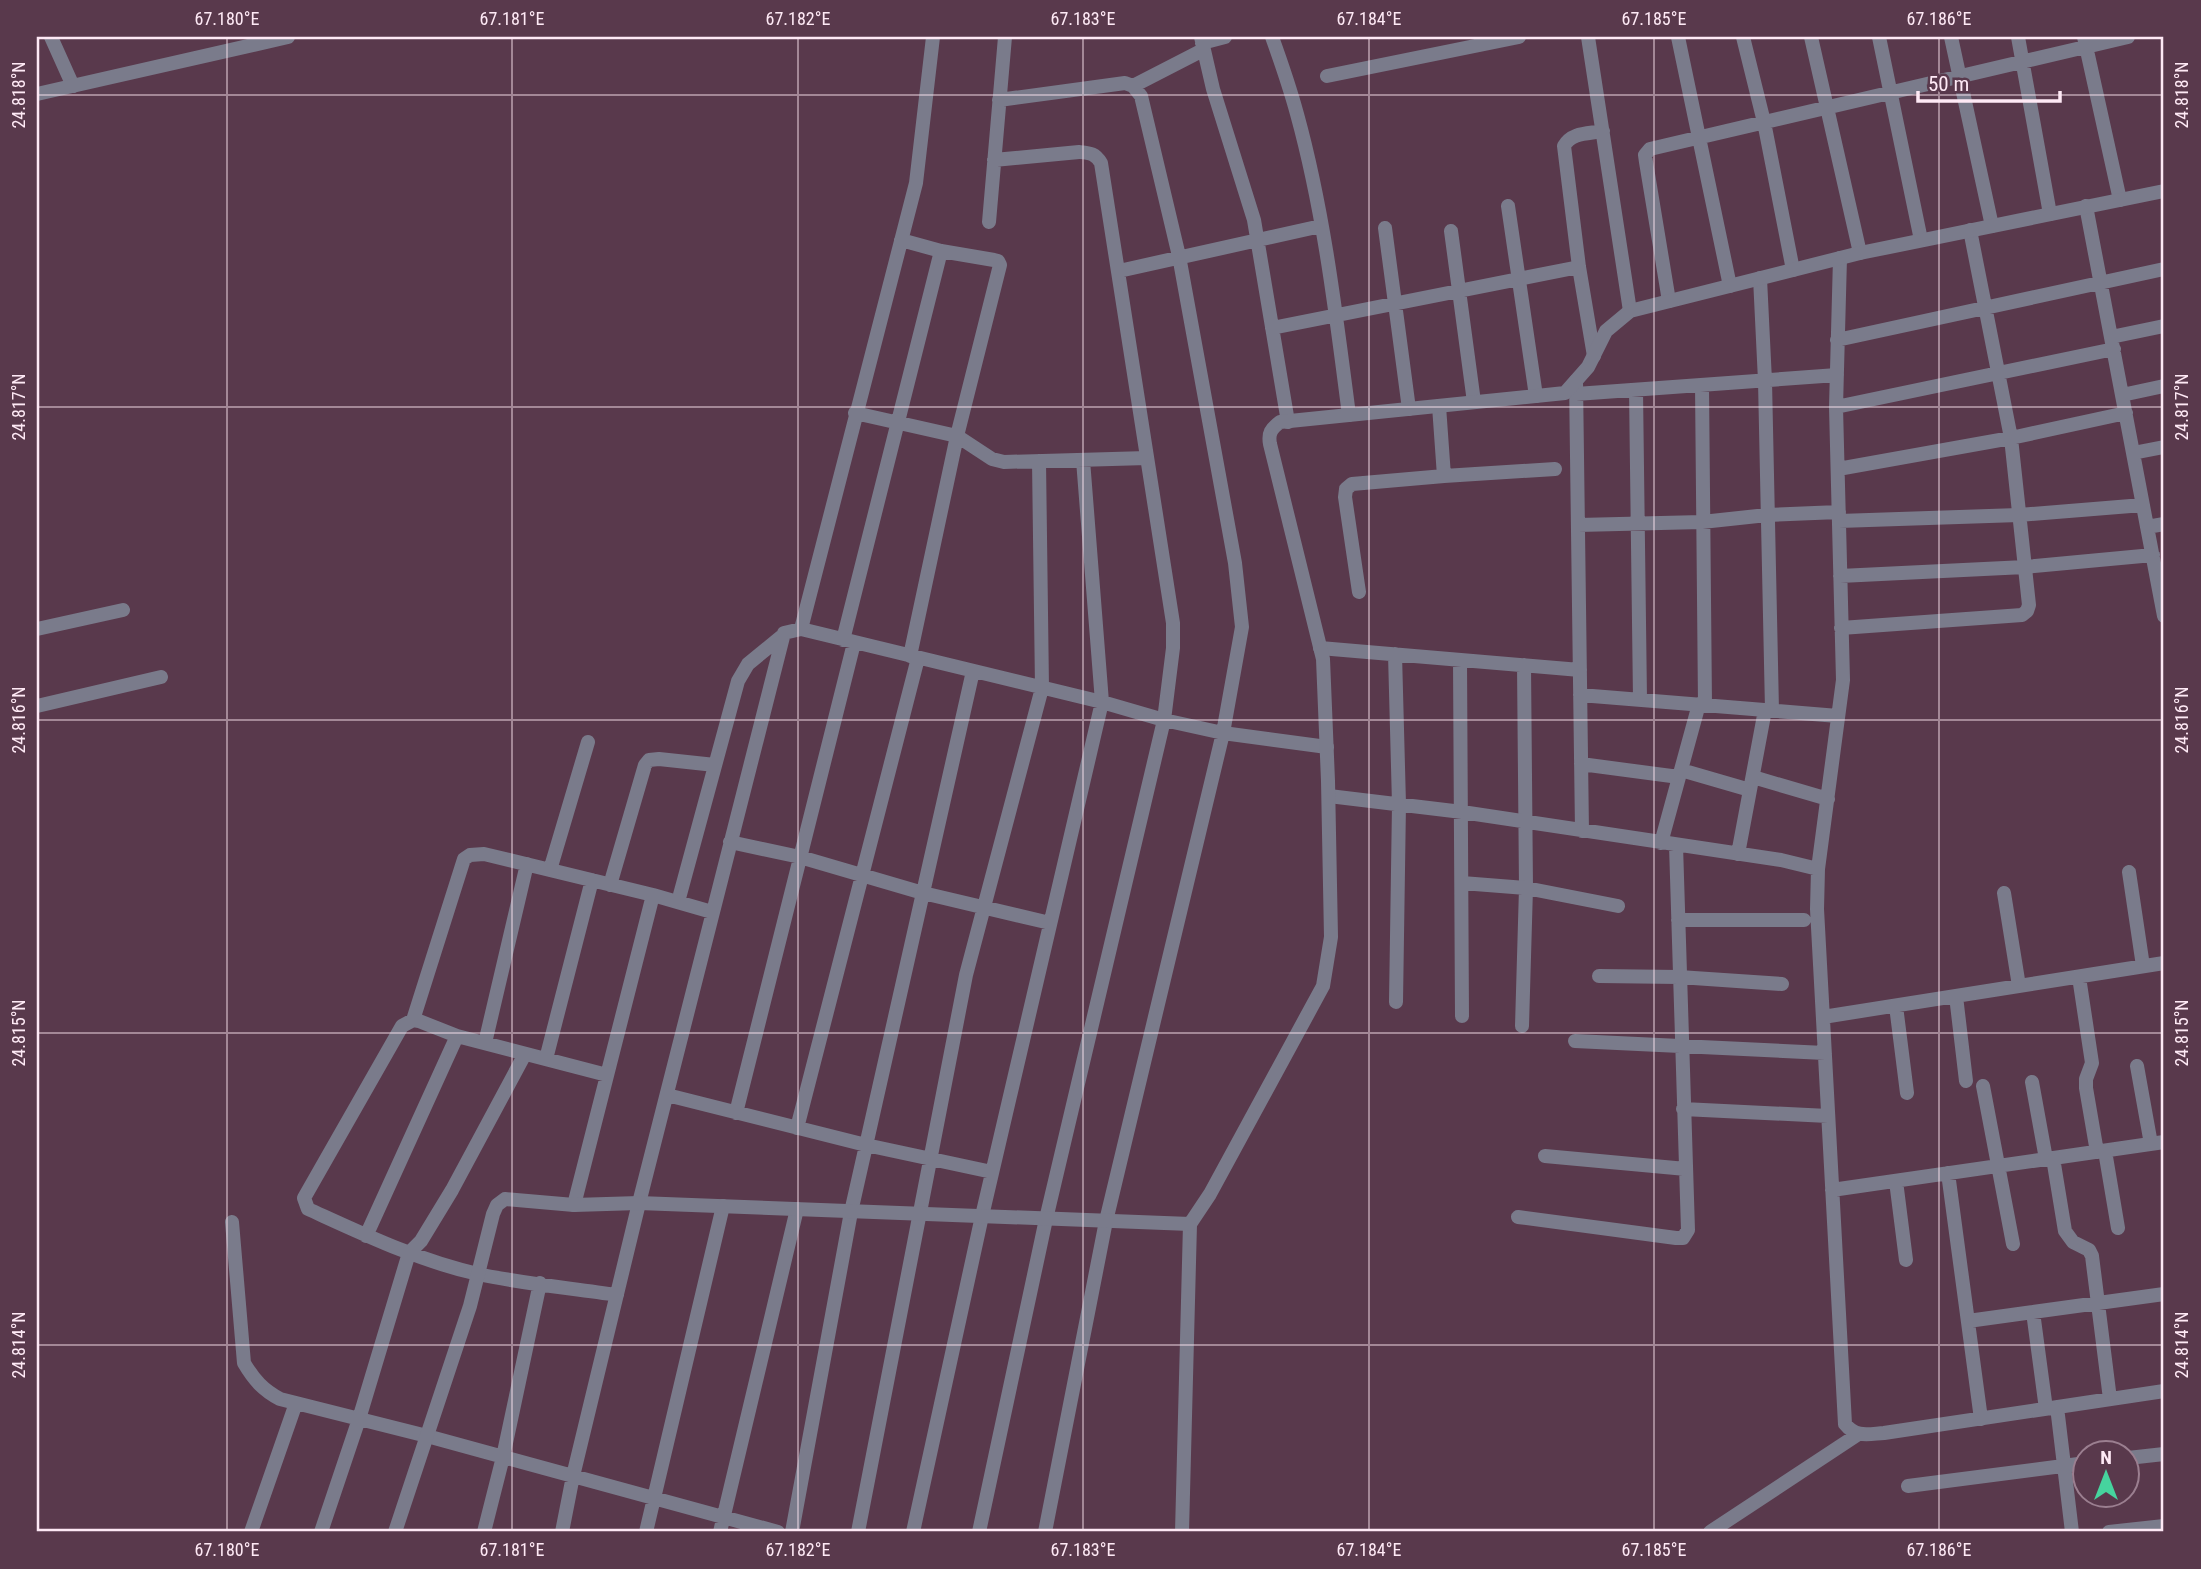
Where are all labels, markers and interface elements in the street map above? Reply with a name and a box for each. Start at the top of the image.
text: 67.180°E [195,8,259,29]
text: 67.181°E [480,8,544,29]
text: 67.182°E [766,8,830,29]
text: 67.183°E [1051,8,1115,29]
text: 67.184°E [1337,8,1401,29]
text: 67.185°E [1622,8,1686,29]
text: 67.186°E [1907,8,1971,29]
scale bar [1918,60,2059,104]
text: 24.818°N [8,61,29,129]
text: 24.818°N [2171,61,2192,129]
text: 50 m [1928,72,1969,96]
text: 24.817°N [8,373,29,441]
text: 24.817°N [2171,373,2192,441]
text: 24.816°N [8,686,29,754]
text: 24.816°N [2171,686,2192,754]
text: 24.815°N [8,999,29,1067]
text: 24.815°N [2171,999,2192,1067]
text: 24.814°N [8,1311,29,1379]
text: 24.814°N [2171,1311,2192,1379]
north arrow [2072,1440,2142,1510]
text: N [2100,1446,2112,1469]
text: 67.180°E [195,1539,259,1560]
text: 67.181°E [480,1539,544,1560]
text: 67.182°E [766,1539,830,1560]
text: 67.183°E [1051,1539,1115,1560]
text: 67.184°E [1337,1539,1401,1560]
text: 67.185°E [1622,1539,1686,1560]
text: 67.186°E [1907,1539,1971,1560]

